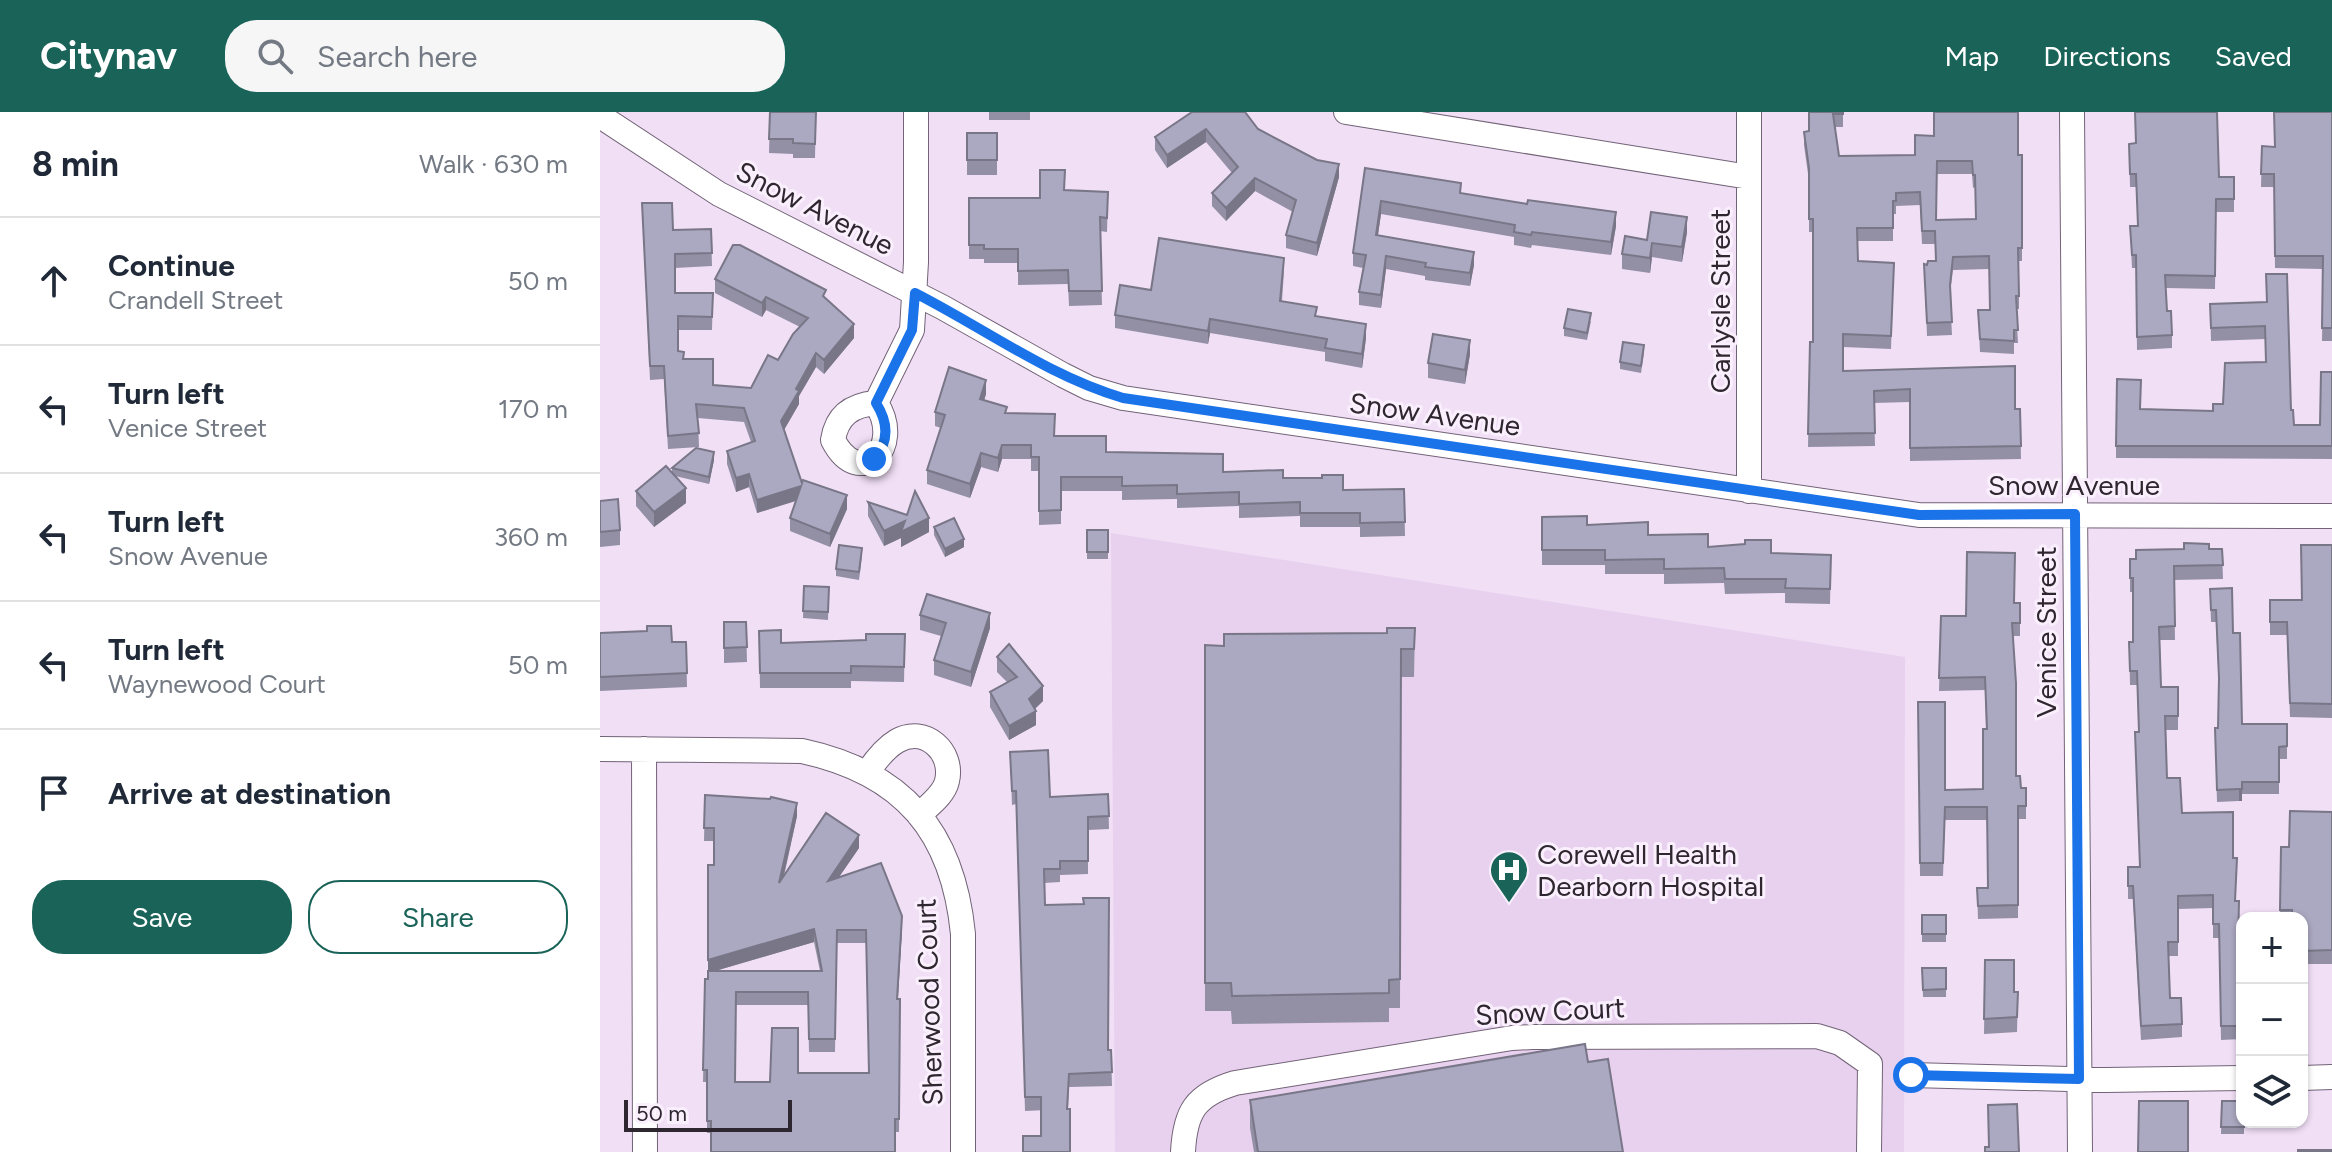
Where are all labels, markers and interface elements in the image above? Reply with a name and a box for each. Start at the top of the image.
search box [225,20,785,92]
text: Citynav [40,33,177,79]
icon: search [253,34,297,78]
text: Search here [317,38,477,75]
text: Map [1945,39,1999,73]
text: Directions [2043,39,2171,73]
text: Saved [2215,39,2292,73]
text: 8 min [32,144,119,185]
text: Walk · 630 m [419,148,568,180]
street label: Snow Avenue [731,154,899,262]
street label: Carlysle Street [1703,209,1737,393]
text: Continue [108,247,235,284]
icon: ahead [32,259,76,303]
text: 50 m [508,265,568,297]
text: Crandell Street [108,284,283,316]
text: Turn left [108,375,225,412]
street label: Snow Avenue [1347,385,1523,443]
icon: left [32,387,76,431]
text: 170 m [498,393,568,425]
text: Venice Street [108,412,267,444]
route end [856,441,892,477]
street label: Snow Avenue [1988,468,2160,502]
text: Turn left [108,503,225,540]
icon: left [32,515,76,559]
text: 360 m [494,521,568,553]
text: Snow Avenue [108,540,268,572]
street label: Venice Street [2029,546,2063,718]
text: Turn left [108,631,225,668]
icon: left [32,643,76,687]
text: 50 m [508,649,568,681]
text: Waynewood Court [108,668,326,700]
icon: arrive [32,771,76,815]
text: Arrive at destination [108,775,391,812]
place label: Corewell Health Dearborn Hospital [1537,837,1764,903]
hospital icon: Corewell Health Dearborn Hospital [1488,849,1530,904]
button: Save [32,880,292,954]
button: Share [308,880,568,954]
street label: Sherwood Court [908,898,950,1106]
map controls [2236,912,2308,1128]
button: + [2236,912,2308,984]
button: − [2236,984,2308,1056]
street label: Snow Court [1474,990,1626,1032]
button: layers [2236,1056,2308,1128]
route start [1893,1057,1929,1093]
scale bar [624,1096,792,1132]
text: 50 m [636,1100,687,1127]

